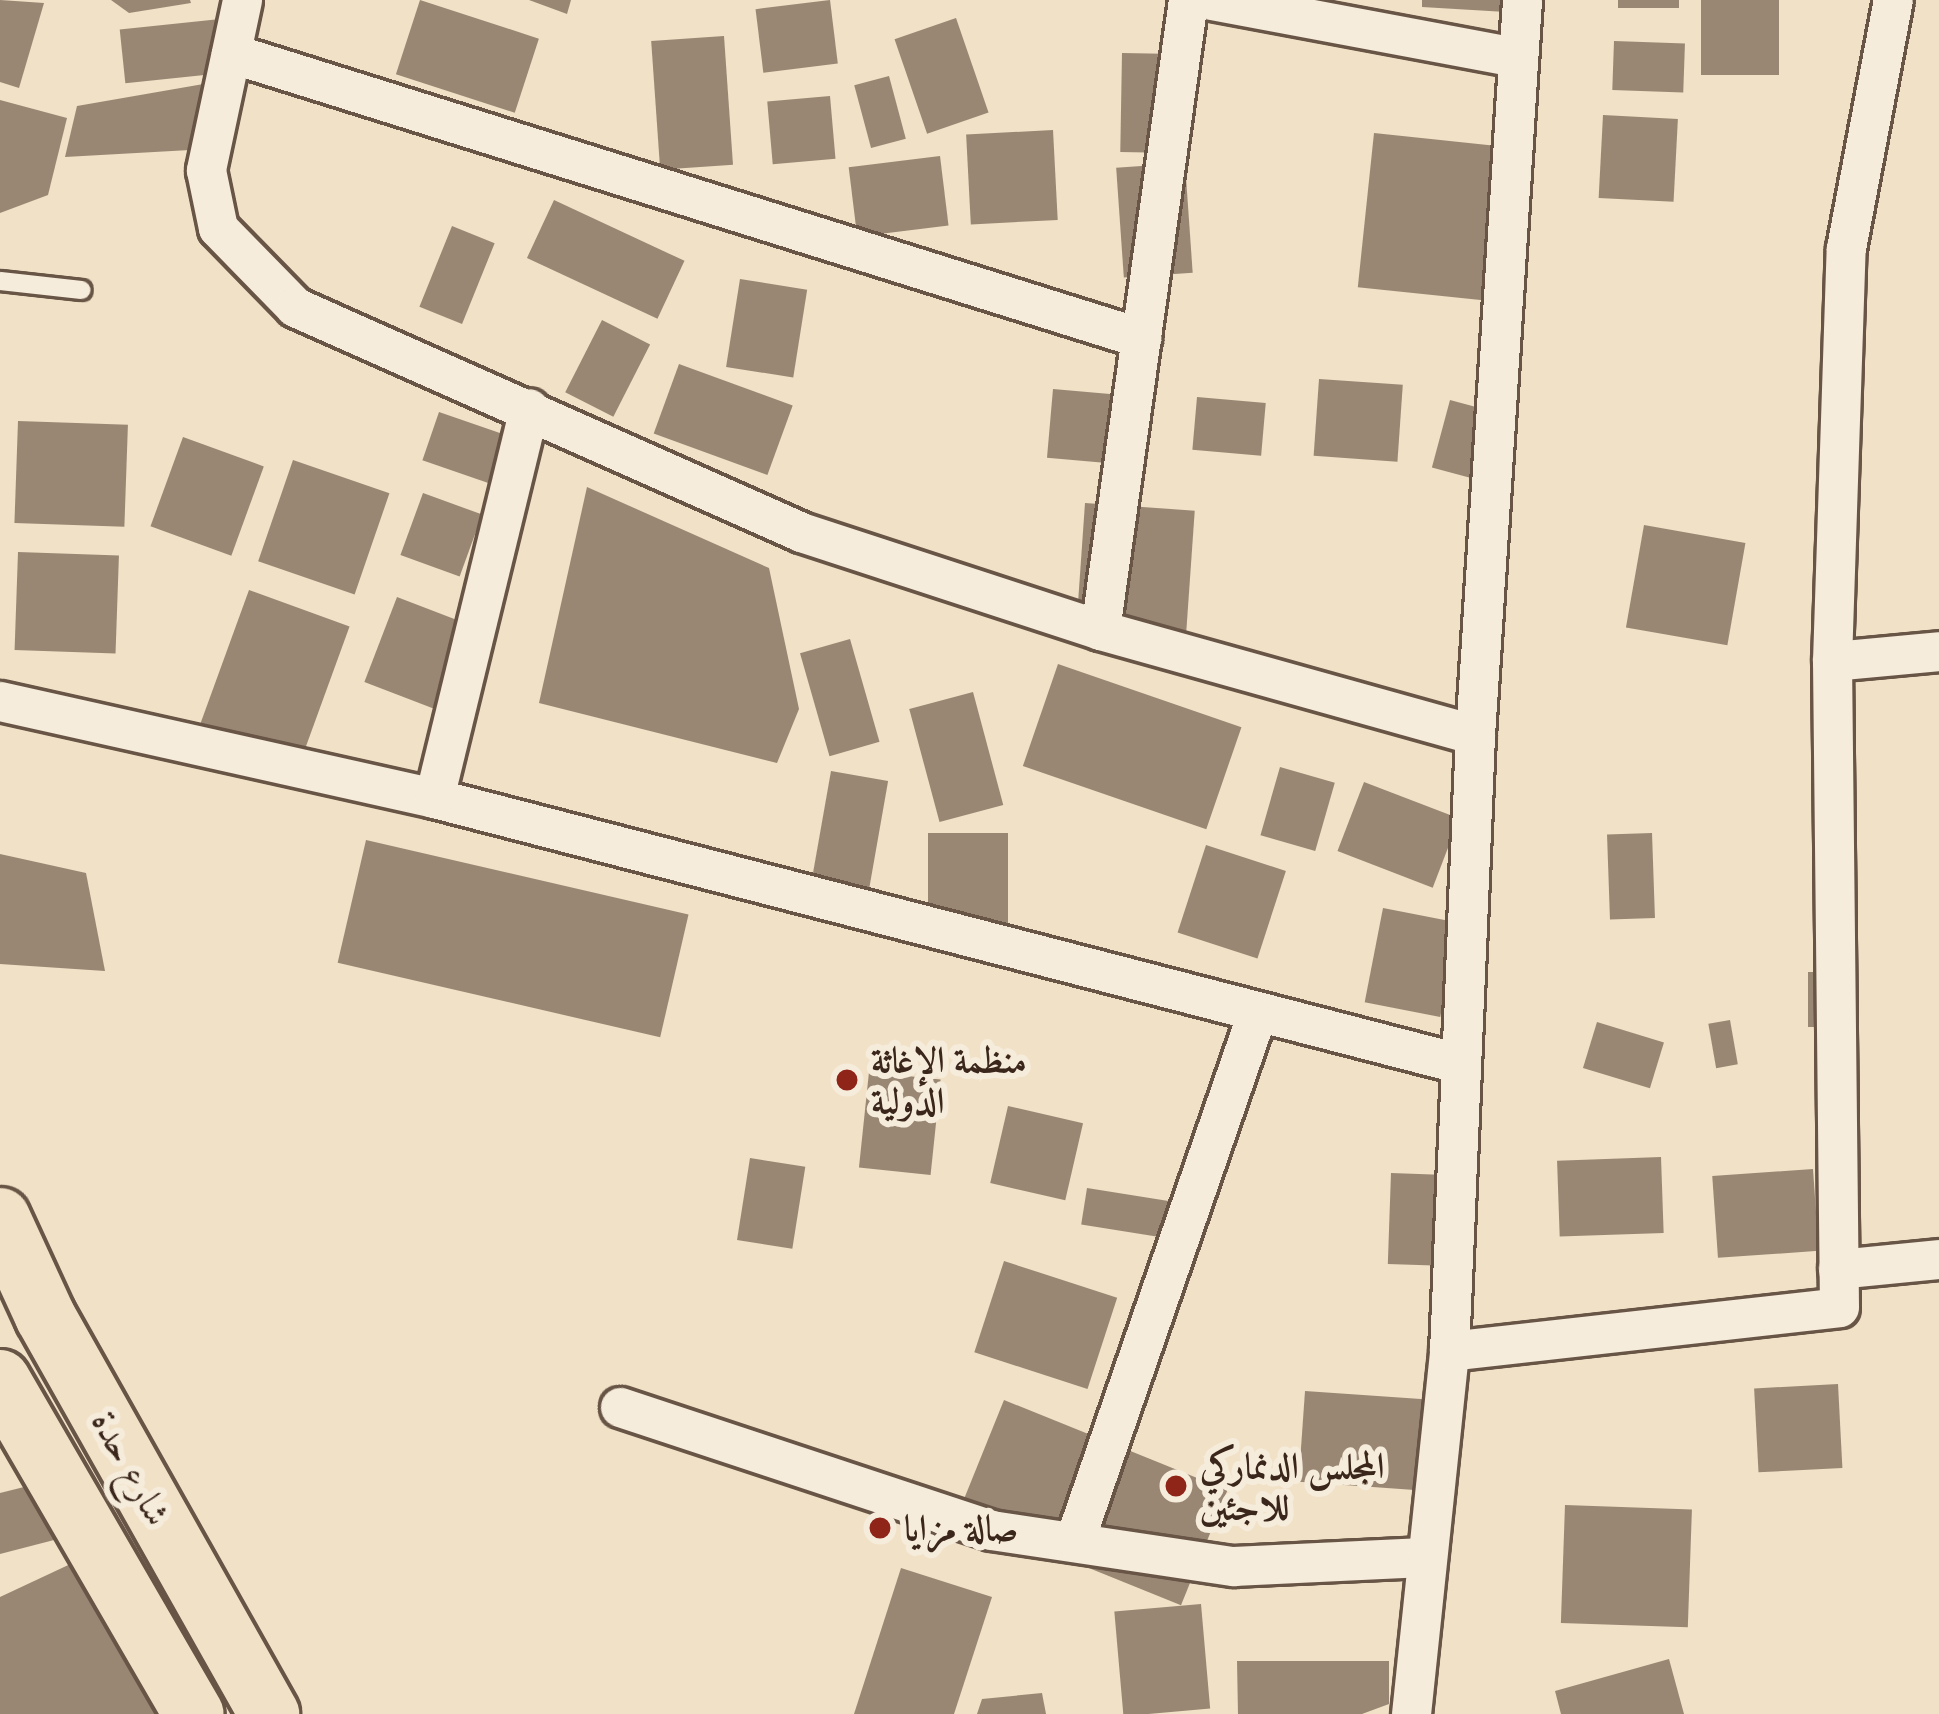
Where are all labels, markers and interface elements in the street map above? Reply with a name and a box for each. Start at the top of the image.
place label: منظمة الإغاثة الدولية [871,1037,1027,1122]
marker: منظمة الإغاثة الدولية [834,1067,860,1093]
street label: شارع حدة [82,1403,180,1533]
place label: المجلس الدنماركي للاجئين [1200,1443,1384,1528]
marker: المجلس الدنماركي للاجئين [1163,1473,1189,1499]
place label: صالة مزايا [904,1506,1018,1550]
marker: صالة مزايا [867,1515,893,1541]

